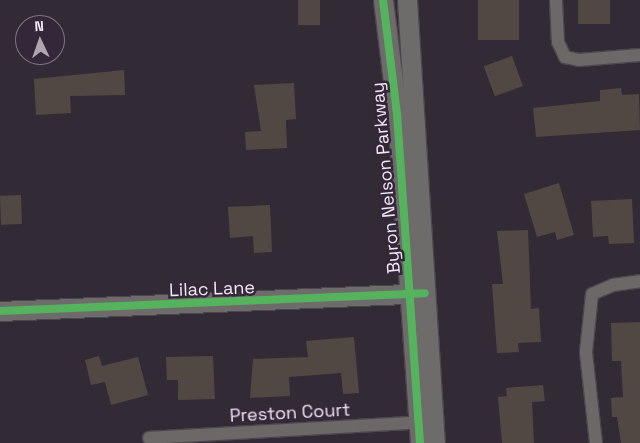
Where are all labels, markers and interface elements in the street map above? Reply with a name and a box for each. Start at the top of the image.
north arrow [15,15,65,65]
text: N [34,17,44,35]
street label: Byron Nelson Parkway [367,81,405,275]
street label: Lilac Lane [169,277,255,301]
street label: Preston Court [229,399,351,427]

